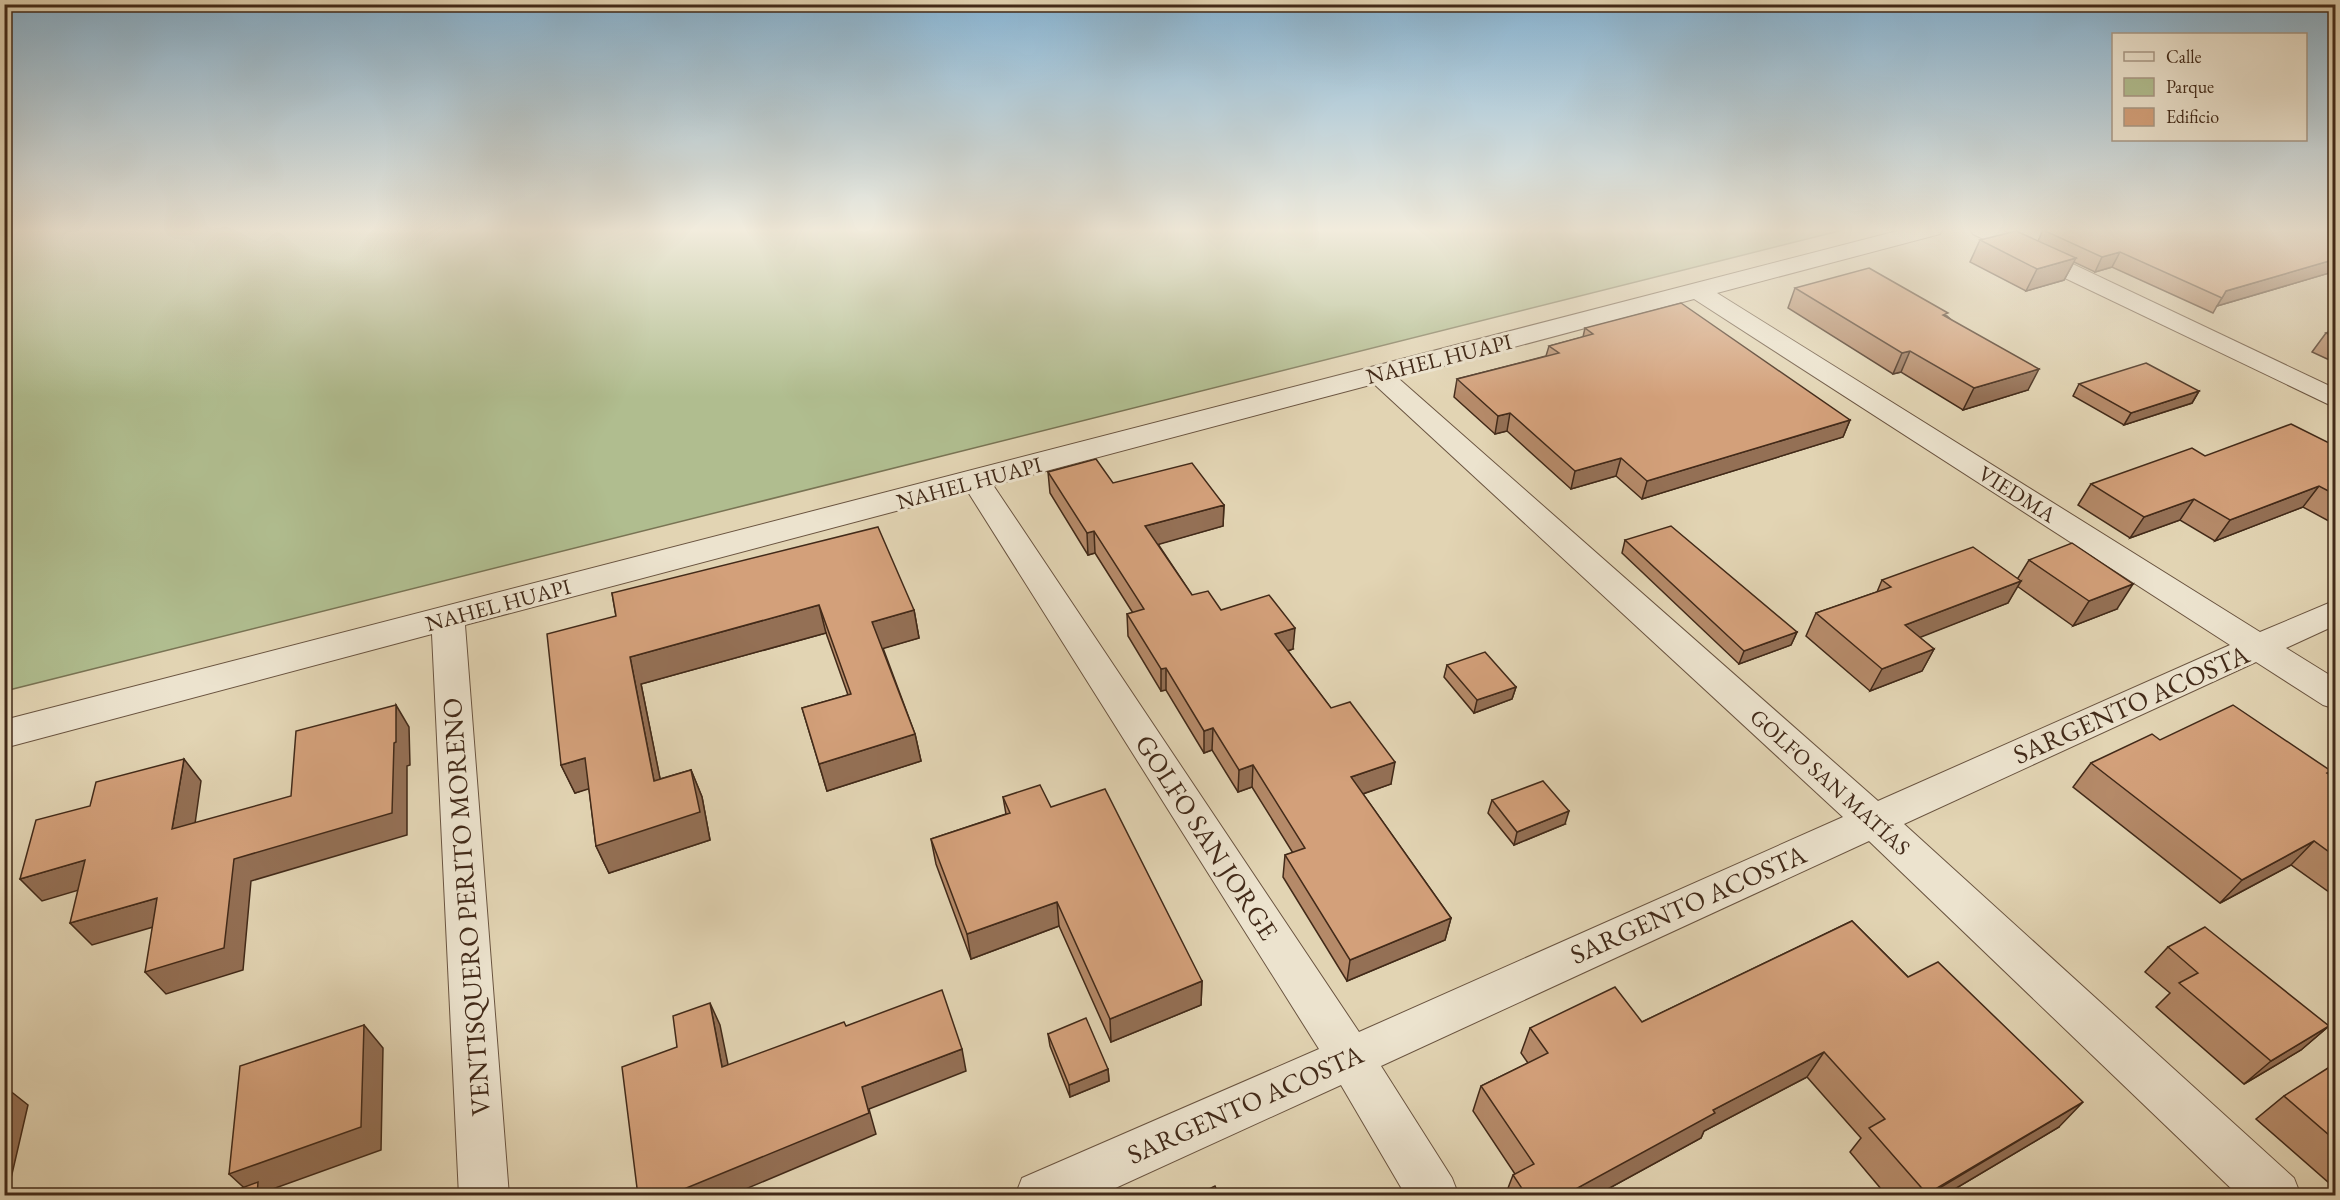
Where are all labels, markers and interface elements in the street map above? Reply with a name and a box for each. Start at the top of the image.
legend [2112,33,2307,141]
text: Calle [2166,45,2202,68]
text: Parque [2166,75,2214,98]
text: Edificio [2166,105,2219,128]
street label: NAHEL HUAPI [1363,327,1515,391]
street label: NAHEL HUAPI [893,450,1045,516]
street label: VIEDMA [1973,459,2062,530]
street label: NAHEL HUAPI [422,572,574,638]
street label: SARGENTO ACOSTA [2007,636,2255,772]
street label: VENTISQUERO PERITO MORENO [434,697,498,1117]
street label: GOLFO SAN MATÍAS [1744,702,1916,862]
street label: GOLFO SAN JORGE [1128,728,1286,946]
street label: SARGENTO ACOSTA [1564,836,1812,972]
street label: SARGENTO ACOSTA [1121,1036,1369,1172]

